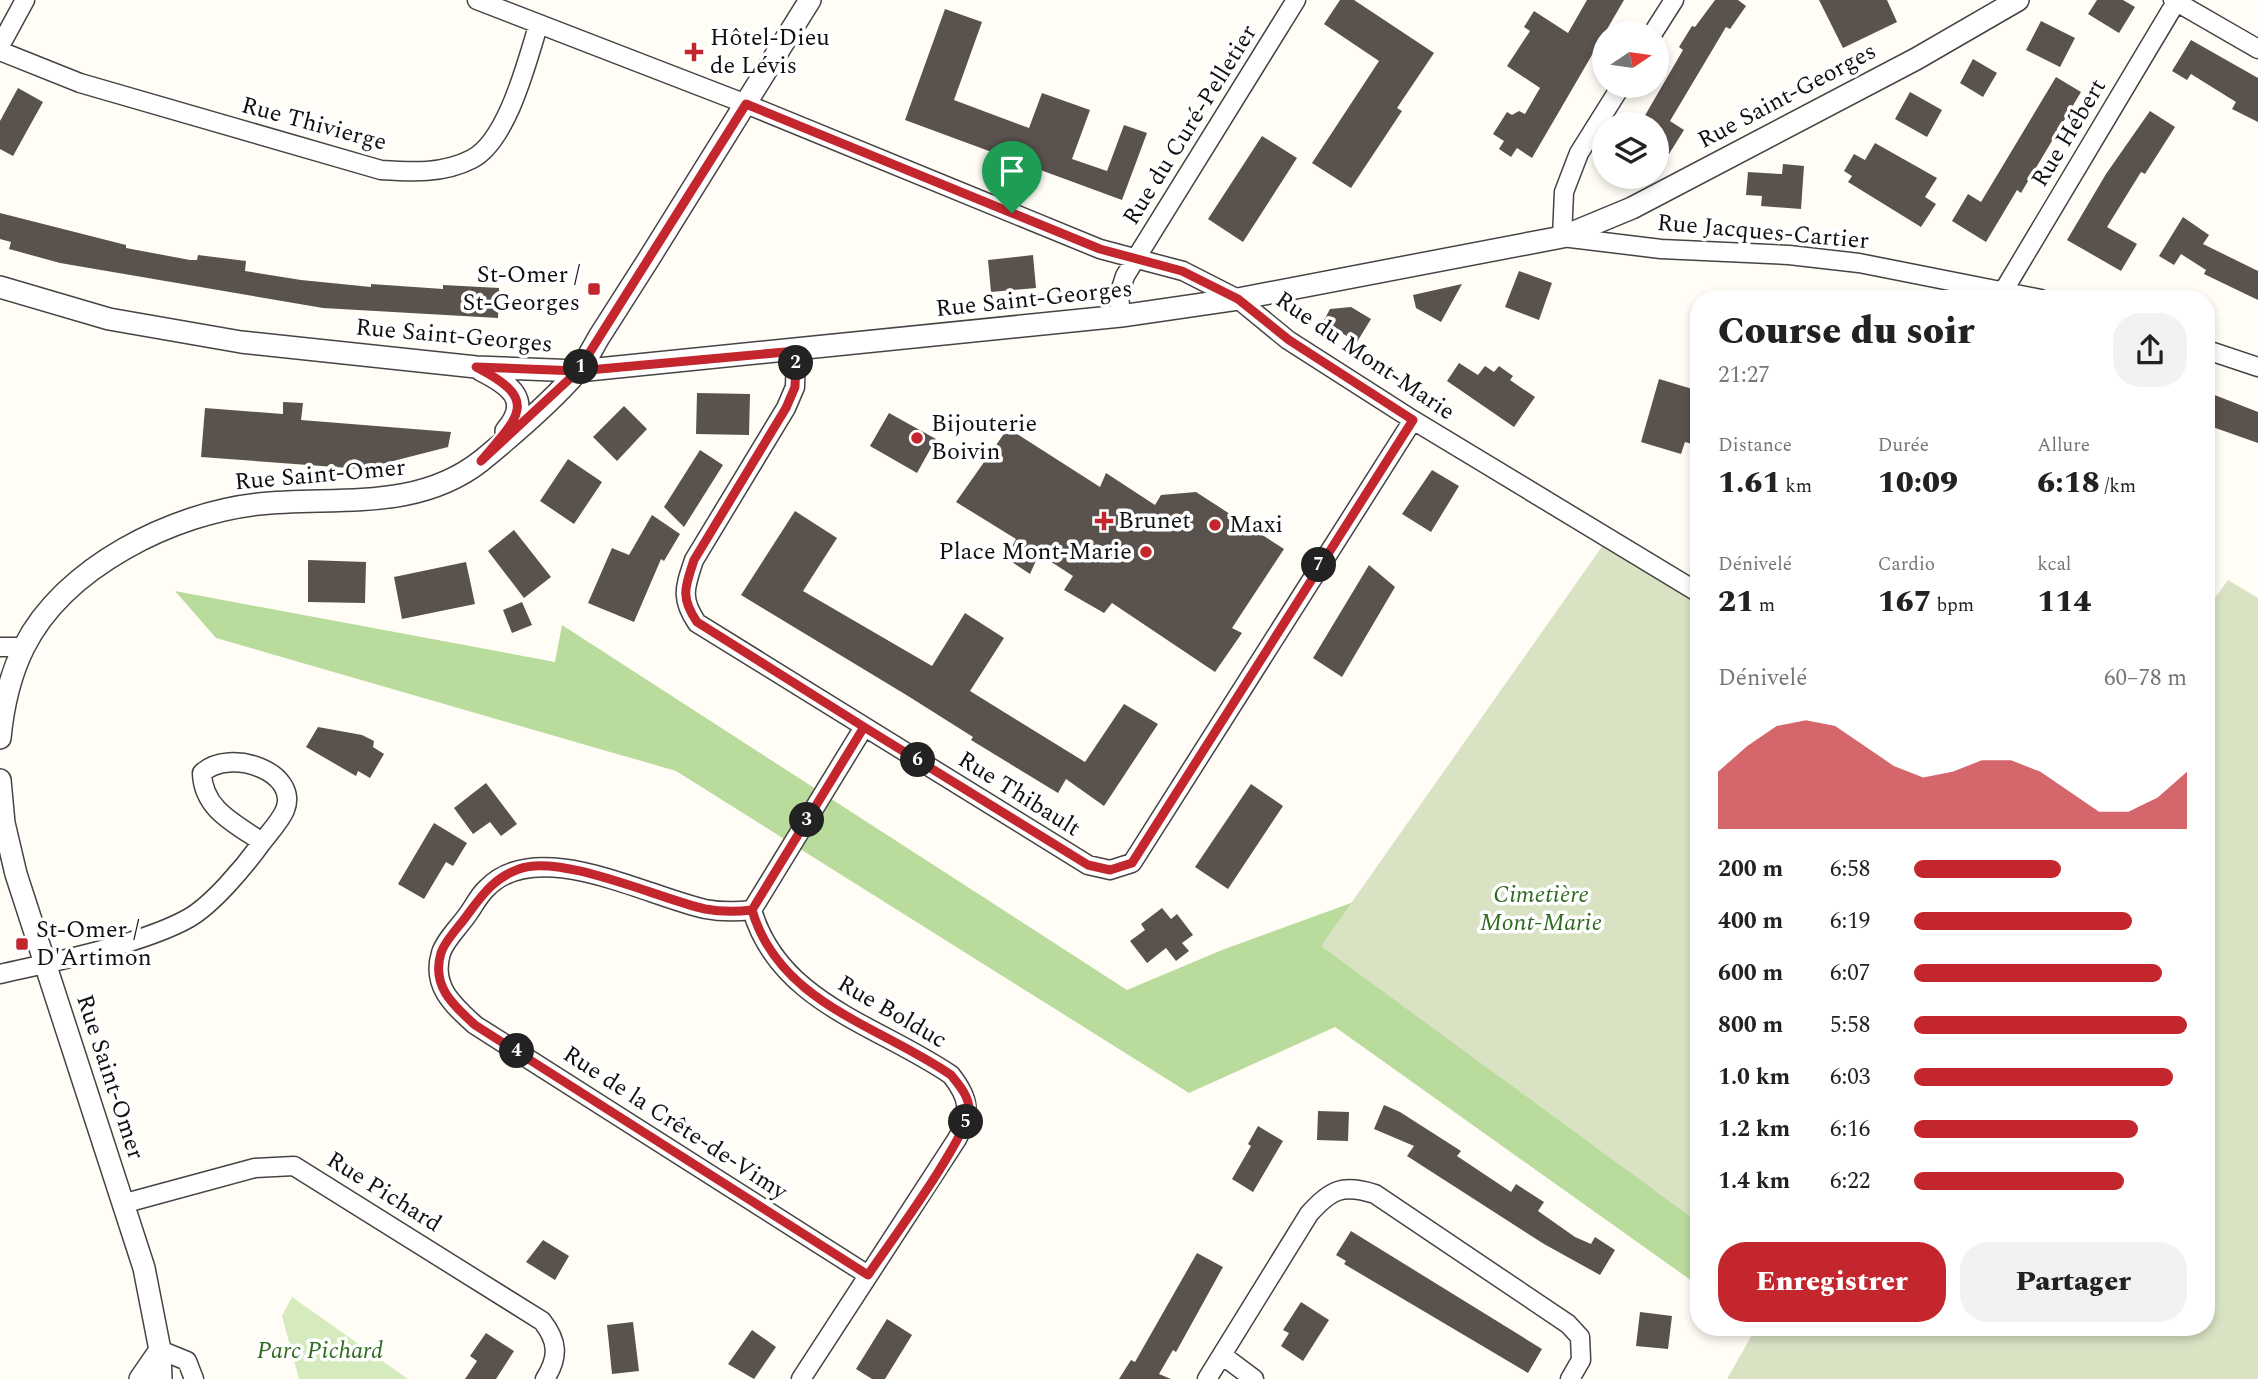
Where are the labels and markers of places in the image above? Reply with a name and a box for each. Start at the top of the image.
place label: Hôtel-Dieu de Lévis [710,20,830,84]
marker: Hôtel-Dieu de Lévis [684,42,704,62]
pin [982,141,1042,213]
place label: St-Omer / St-Georges [463,257,580,321]
marker: St-Omer / St-Georges [586,281,602,297]
pin: 2 [778,346,814,380]
pin: 1 [564,350,598,384]
place label: Bijouterie Boivin [931,406,1037,470]
marker: Bijouterie Boivin [909,430,925,446]
place label: Brunet [1118,503,1191,539]
place label: Maxi [1229,507,1283,543]
marker: Brunet [1096,513,1112,529]
marker: Maxi [1207,517,1223,533]
place label: Place Mont-Marie [938,534,1132,570]
marker: Place Mont-Marie [1138,544,1154,560]
pin: 7 [1302,548,1336,582]
pin: 6 [900,742,936,778]
pin: 3 [790,802,824,838]
place label: St-Omer / D'Artimon [36,912,152,976]
marker: St-Omer / D'Artimon [14,936,30,952]
pin: 4 [500,1034,534,1068]
pin: 5 [948,1104,984,1140]

